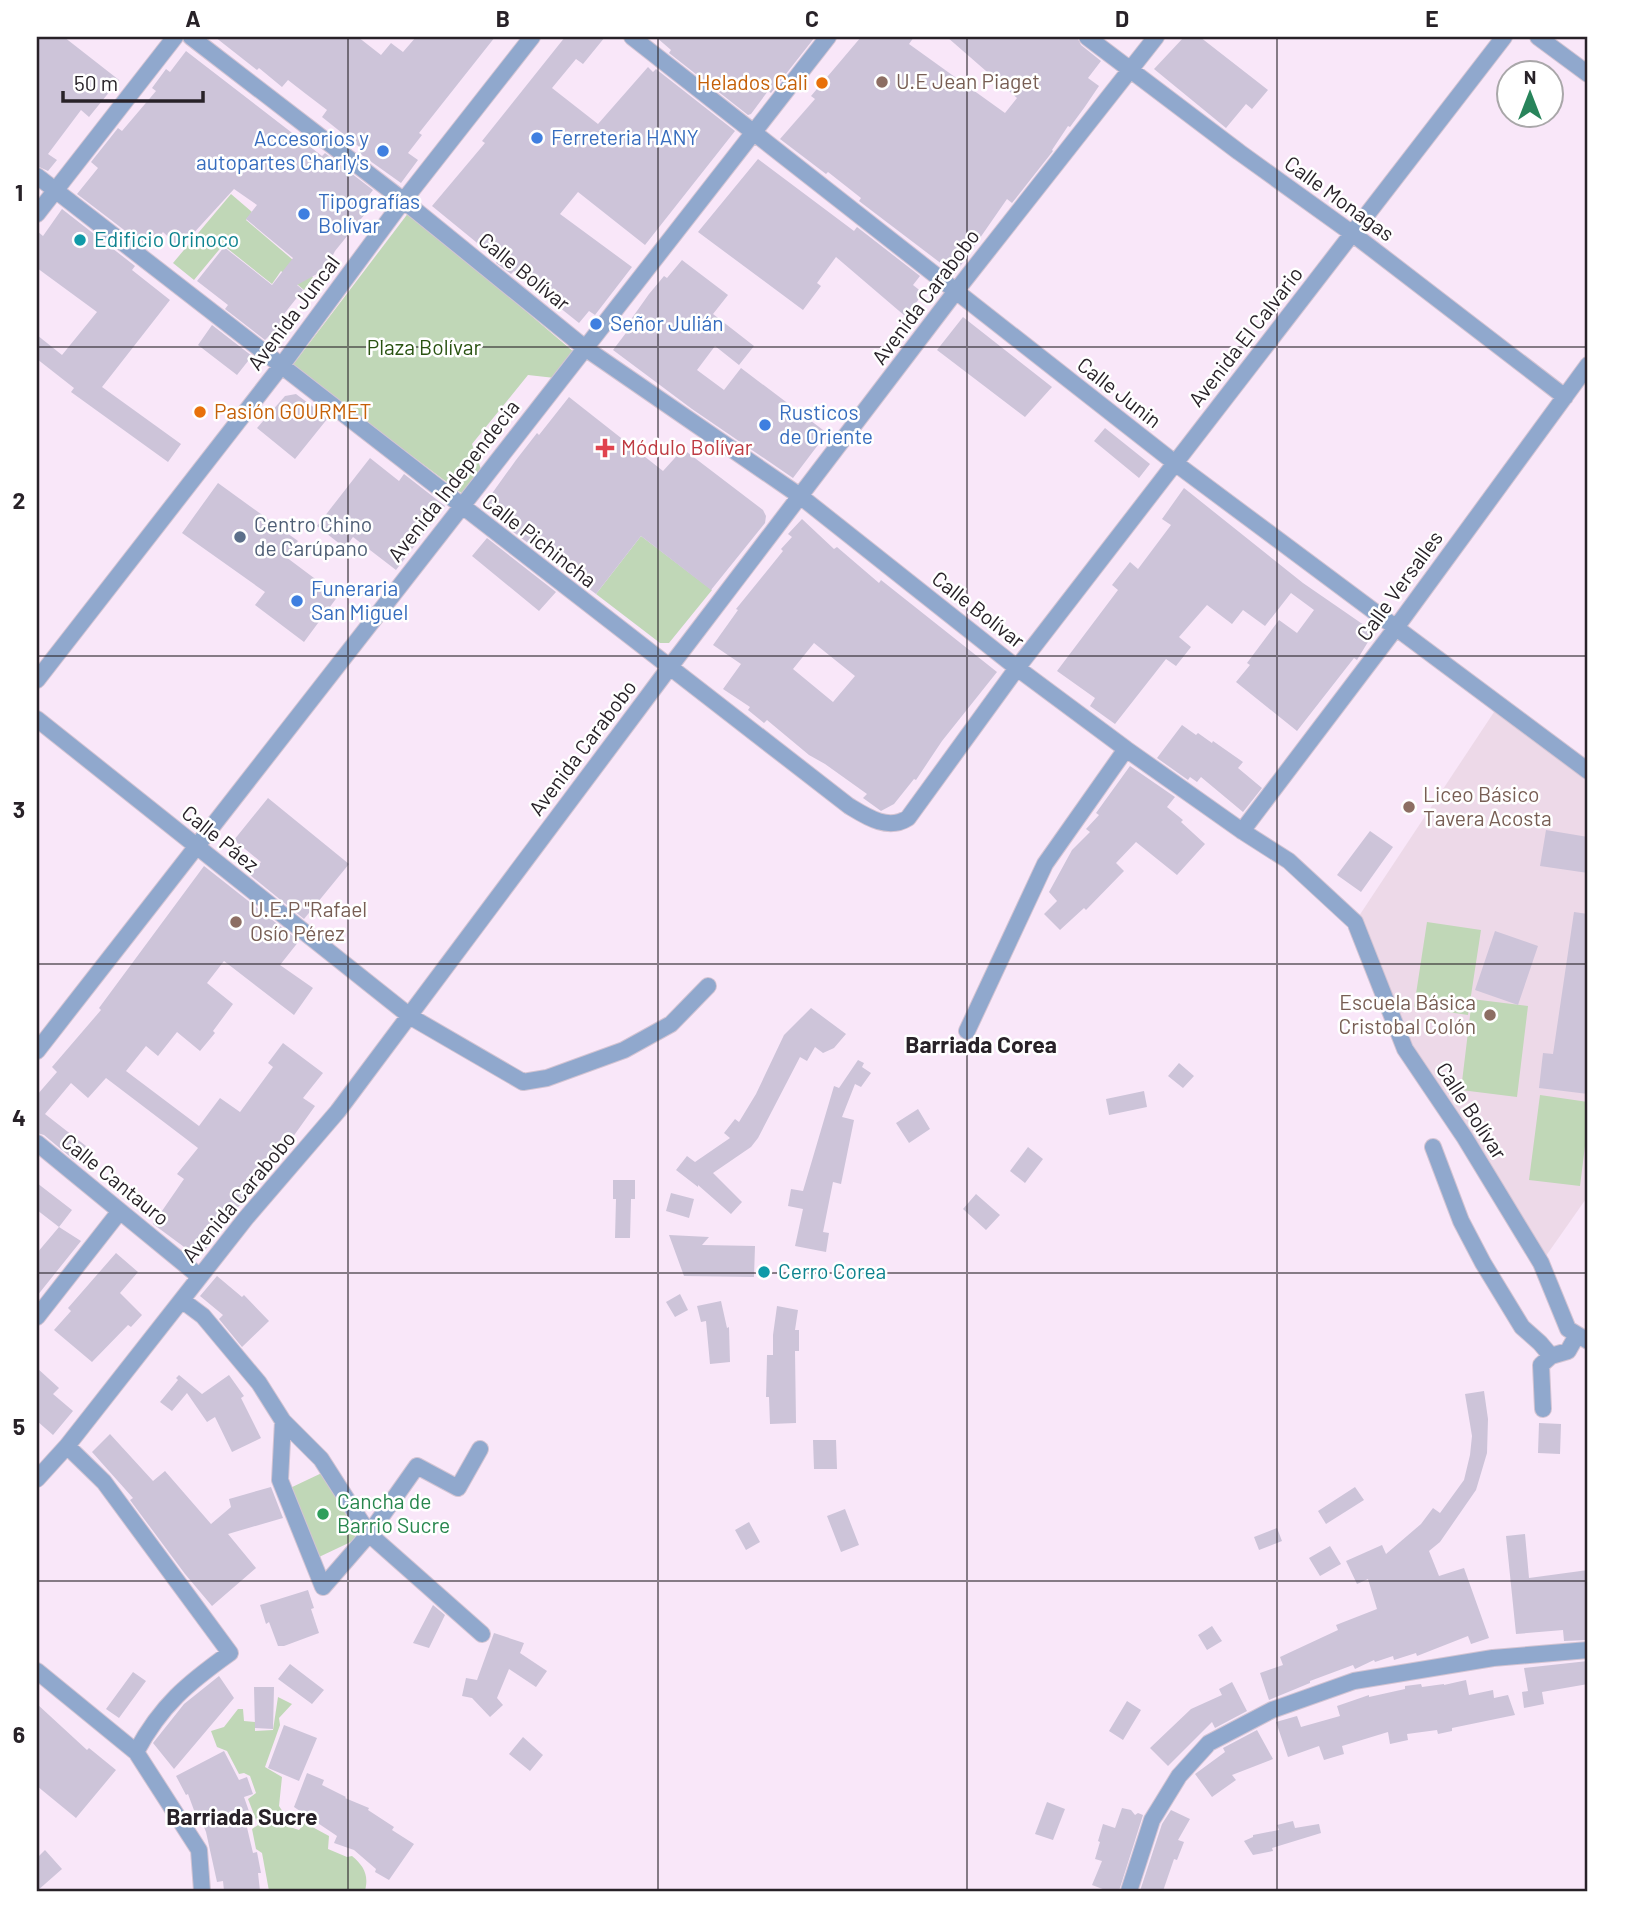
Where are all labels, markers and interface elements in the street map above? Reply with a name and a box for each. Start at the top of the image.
text: A [185,4,201,32]
text: B [496,4,510,32]
text: C [805,4,819,32]
text: D [1115,4,1129,32]
text: E [1425,4,1439,32]
scale bar [63,60,203,104]
north arrow [1496,60,1566,130]
text: N [1524,65,1536,88]
place label: U.E Jean Piaget [896,68,1040,93]
place label: Helados Cali [697,69,808,94]
text: 50 m [74,70,118,95]
marker: U.E Jean Piaget [874,74,890,90]
marker: Helados Cali [814,75,830,91]
place label: Ferreteria HANY [551,124,699,149]
place label: Accesorios y autopartes Charly's [196,125,369,174]
marker: Ferreteria HANY [529,130,545,146]
marker: Accesorios y autopartes Charly's [375,143,391,159]
street label: Calle Monagas [1280,150,1399,246]
text: 1 [15,178,23,206]
place label: Tipografías Bolívar [318,188,420,237]
marker: Tipografías Bolívar [296,206,312,222]
street label: Avenida Carabobo [866,223,984,369]
place label: Edificio Orinoco [94,226,239,251]
street label: Calle Bolívar [474,226,576,316]
marker: Edificio Orinoco [72,232,88,248]
street label: Avenida Juncal [242,250,344,374]
street label: Avenida El Calvario [1182,261,1307,411]
place label: Señor Julián [610,310,724,335]
marker: Señor Julián [588,316,604,332]
park label: Plaza Bolívar [367,334,481,359]
street label: Calle Junin [1073,351,1167,432]
street label: Avenida Independecia [382,394,524,566]
place label: Pasión GOURMET [214,398,371,423]
place label: Rusticos de Oriente [779,399,873,448]
marker: Pasión GOURMET [192,404,208,420]
marker: Rusticos de Oriente [757,417,773,433]
place label: Módulo Bolívar [621,434,753,459]
marker: Módulo Bolívar [595,438,615,458]
text: 2 [13,486,25,514]
street label: Calle Pichincha [478,488,602,592]
place label: Centro Chino de Carúpano [254,511,372,560]
street label: Calle Versalles [1350,525,1447,645]
marker: Centro Chino de Carúpano [232,529,248,545]
street label: Calle Bolívar [928,565,1030,653]
place label: Funeraria San Miguel [311,575,408,624]
marker: Funeraria San Miguel [289,593,305,609]
street label: Avenida Carabobo [523,674,641,820]
place label: Liceo Básico Tavera Acosta [1423,781,1552,830]
text: 3 [13,795,25,823]
street label: Calle Páez [177,799,265,876]
marker: Liceo Básico Tavera Acosta [1401,799,1417,815]
place label: U.E.P "Rafael Osío Pérez [250,896,367,945]
marker: U.E.P "Rafael Osío Pérez [228,914,244,930]
place label: Escuela Básica Cristobal Colón [1339,989,1476,1038]
marker: Escuela Básica Cristobal Colón [1482,1007,1498,1023]
district label: Barriada Corea [905,1030,1057,1058]
street label: Calle Bolívar [1432,1057,1513,1164]
text: 4 [12,1103,26,1131]
street label: Avenida Carabobo [176,1125,300,1267]
street label: Calle Cantauro [57,1128,175,1230]
place label: Cerro Corea [778,1258,886,1283]
marker: Cerro Corea [756,1264,772,1280]
text: 5 [13,1412,25,1440]
place label: Cancha de Barrio Sucre [337,1488,450,1537]
marker: Cancha de Barrio Sucre [315,1506,331,1522]
text: 6 [13,1720,25,1748]
district label: Barriada Sucre [166,1802,318,1830]

